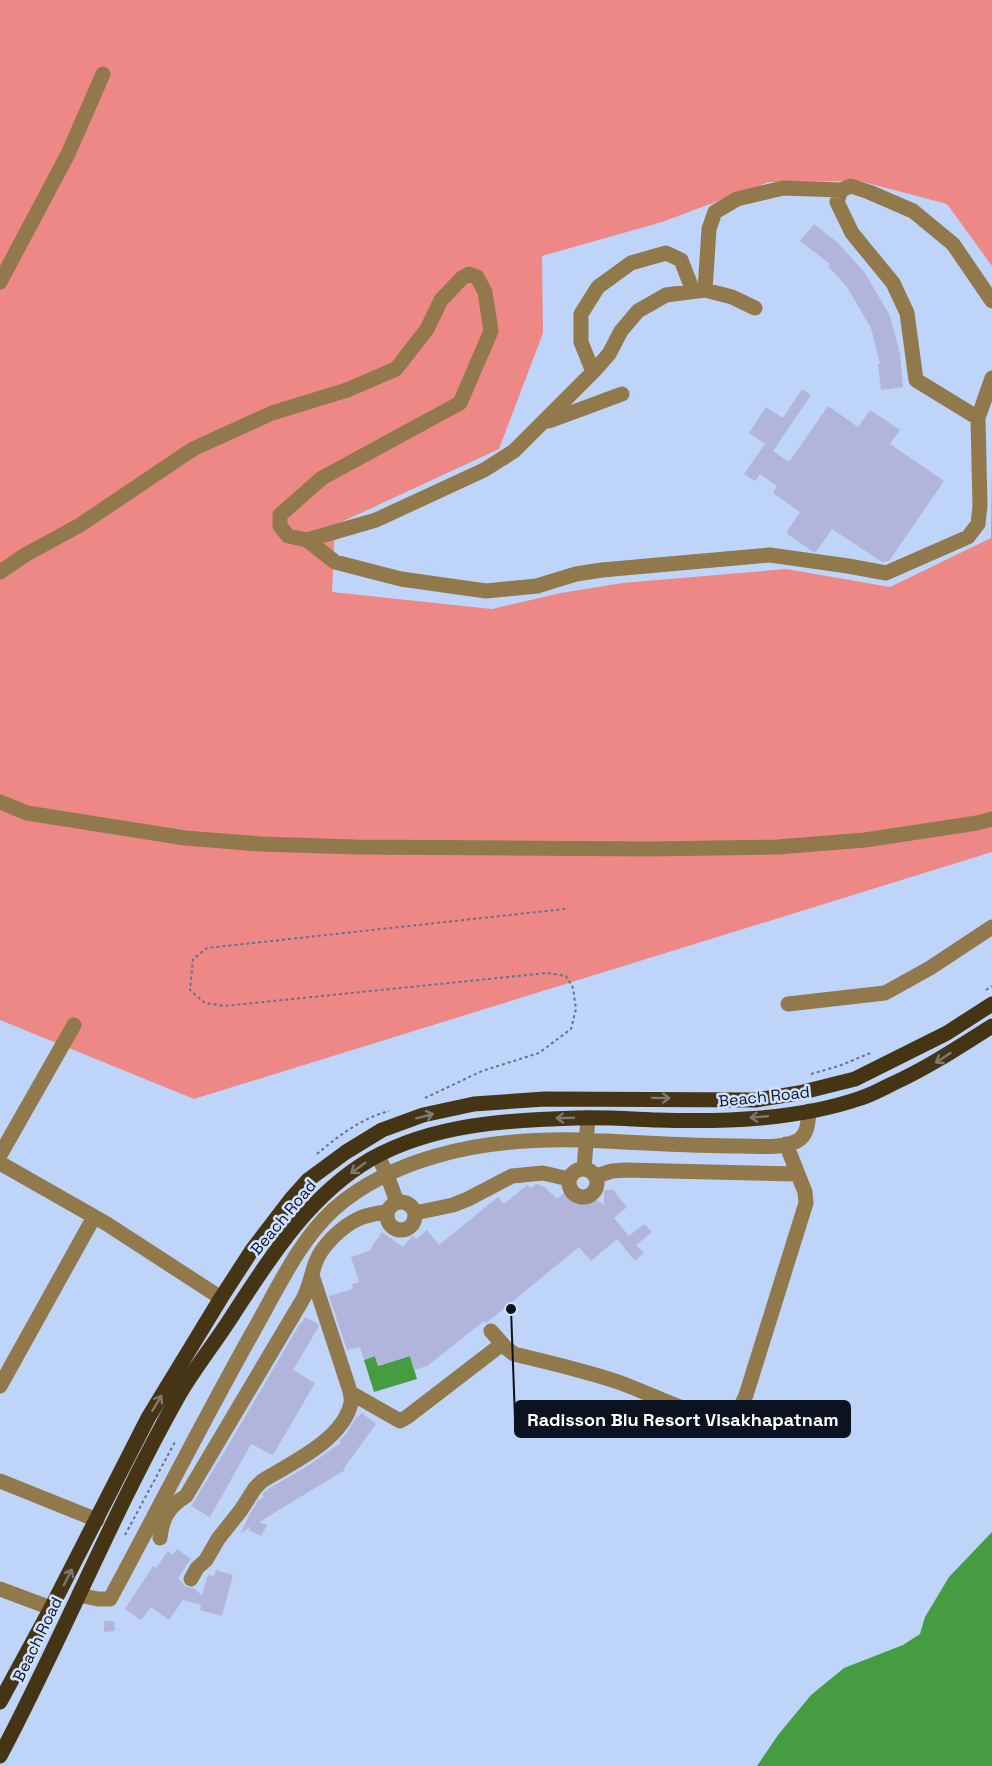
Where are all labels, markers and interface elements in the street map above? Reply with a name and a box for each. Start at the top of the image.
one-way arrow [935,1052,952,1064]
street label: Beach Road [717,1081,811,1112]
one-way arrow [650,1092,670,1104]
one-way arrow [415,1109,434,1121]
one-way arrow [750,1112,770,1123]
one-way arrow [555,1113,575,1124]
one-way arrow [350,1162,366,1175]
street label: Beach Road [246,1175,321,1259]
one-way arrow [151,1395,163,1412]
callout: Radisson Blu Resort Visakhapatnam [515,1401,850,1437]
text: Radisson Blu Resort Visakhapatnam [527,1408,839,1431]
one-way arrow [62,1568,74,1586]
street label: Beach Road [8,1593,67,1685]

